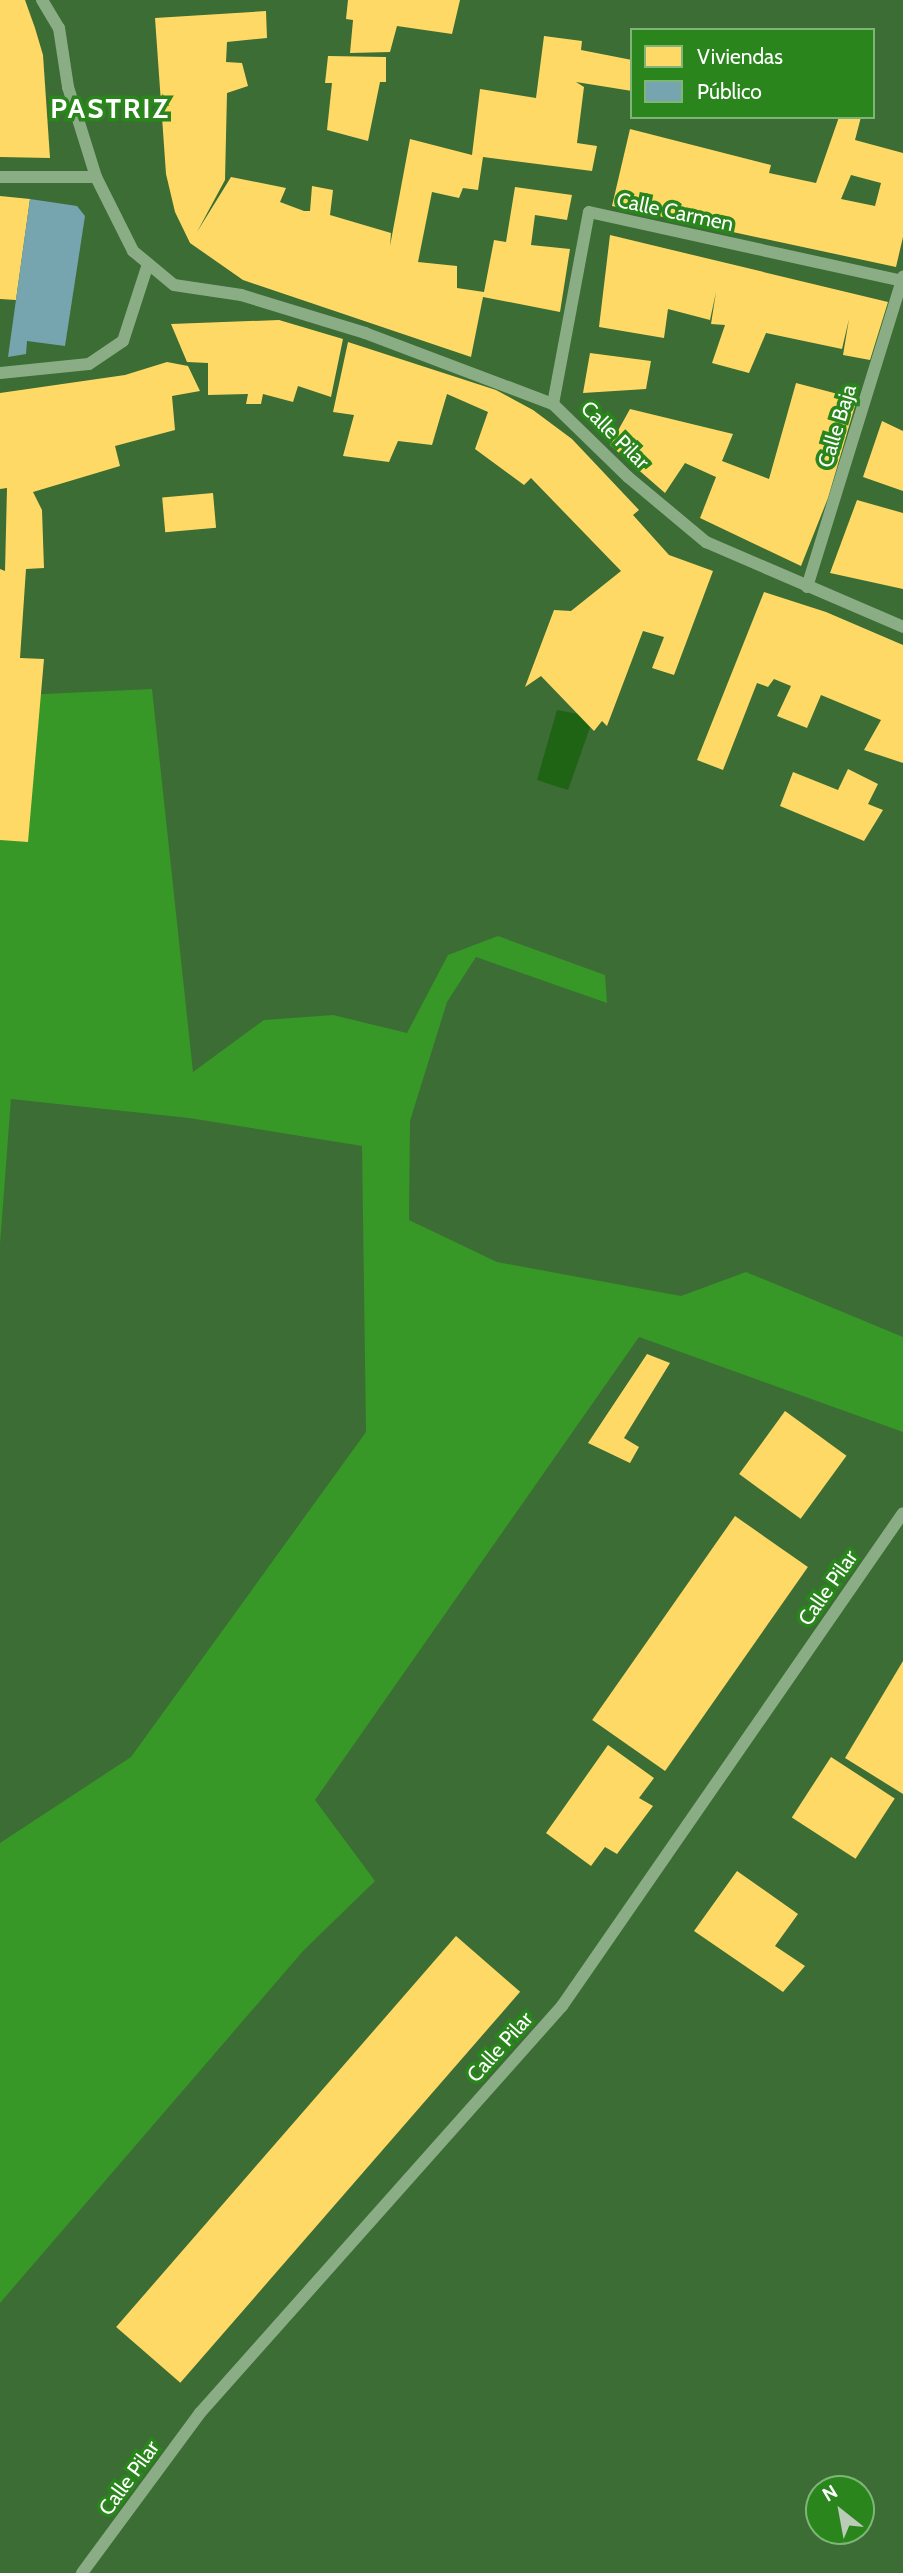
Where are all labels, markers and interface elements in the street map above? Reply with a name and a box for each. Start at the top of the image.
legend [630,28,875,119]
text: Viviendas [697,44,783,69]
text: Público [697,79,762,104]
district label: PASTRIZ [51,91,169,125]
street label: Calle Carmen [614,187,736,237]
street label: Calle Baja [812,381,862,471]
street label: Calle Pilar [576,396,654,474]
street label: Calle Pilar [793,1545,863,1631]
street label: Calle Pilar [462,2006,538,2088]
street label: Calle Pilar [93,2436,165,2520]
north arrow [805,2475,875,2545]
text: N [818,2480,842,2507]

